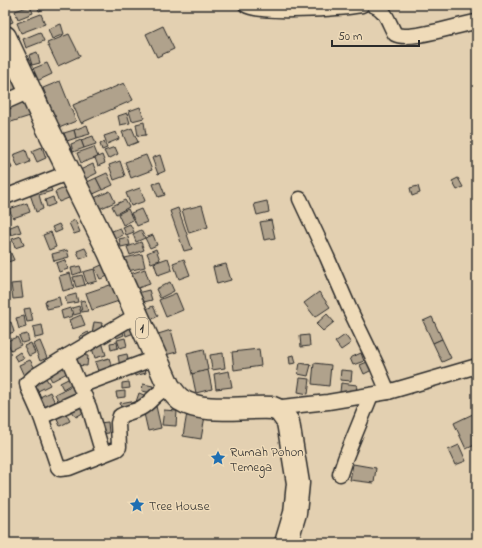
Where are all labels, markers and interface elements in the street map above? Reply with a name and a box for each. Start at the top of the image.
scale bar [332,22,419,48]
text: 50 m [338,28,362,46]
road number: 1 [136,318,148,338]
place label: Rumah Pohon Temega [230,443,304,478]
place icon: Rumah Pohon Temega [209,449,227,467]
place icon: Tree House [128,496,146,514]
place label: Tree House [149,497,210,516]

